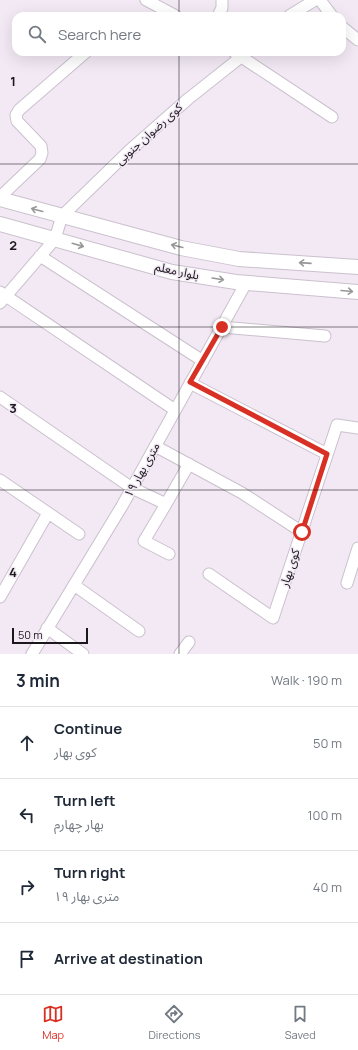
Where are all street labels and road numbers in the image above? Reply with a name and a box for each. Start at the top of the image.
street label: کوی رضوان جنوبی [111,98,187,168]
street label: بلوار معلم [153,258,201,284]
street label: ۱۹ متری بهار [119,439,164,500]
street label: کوی بهار [275,546,304,590]

